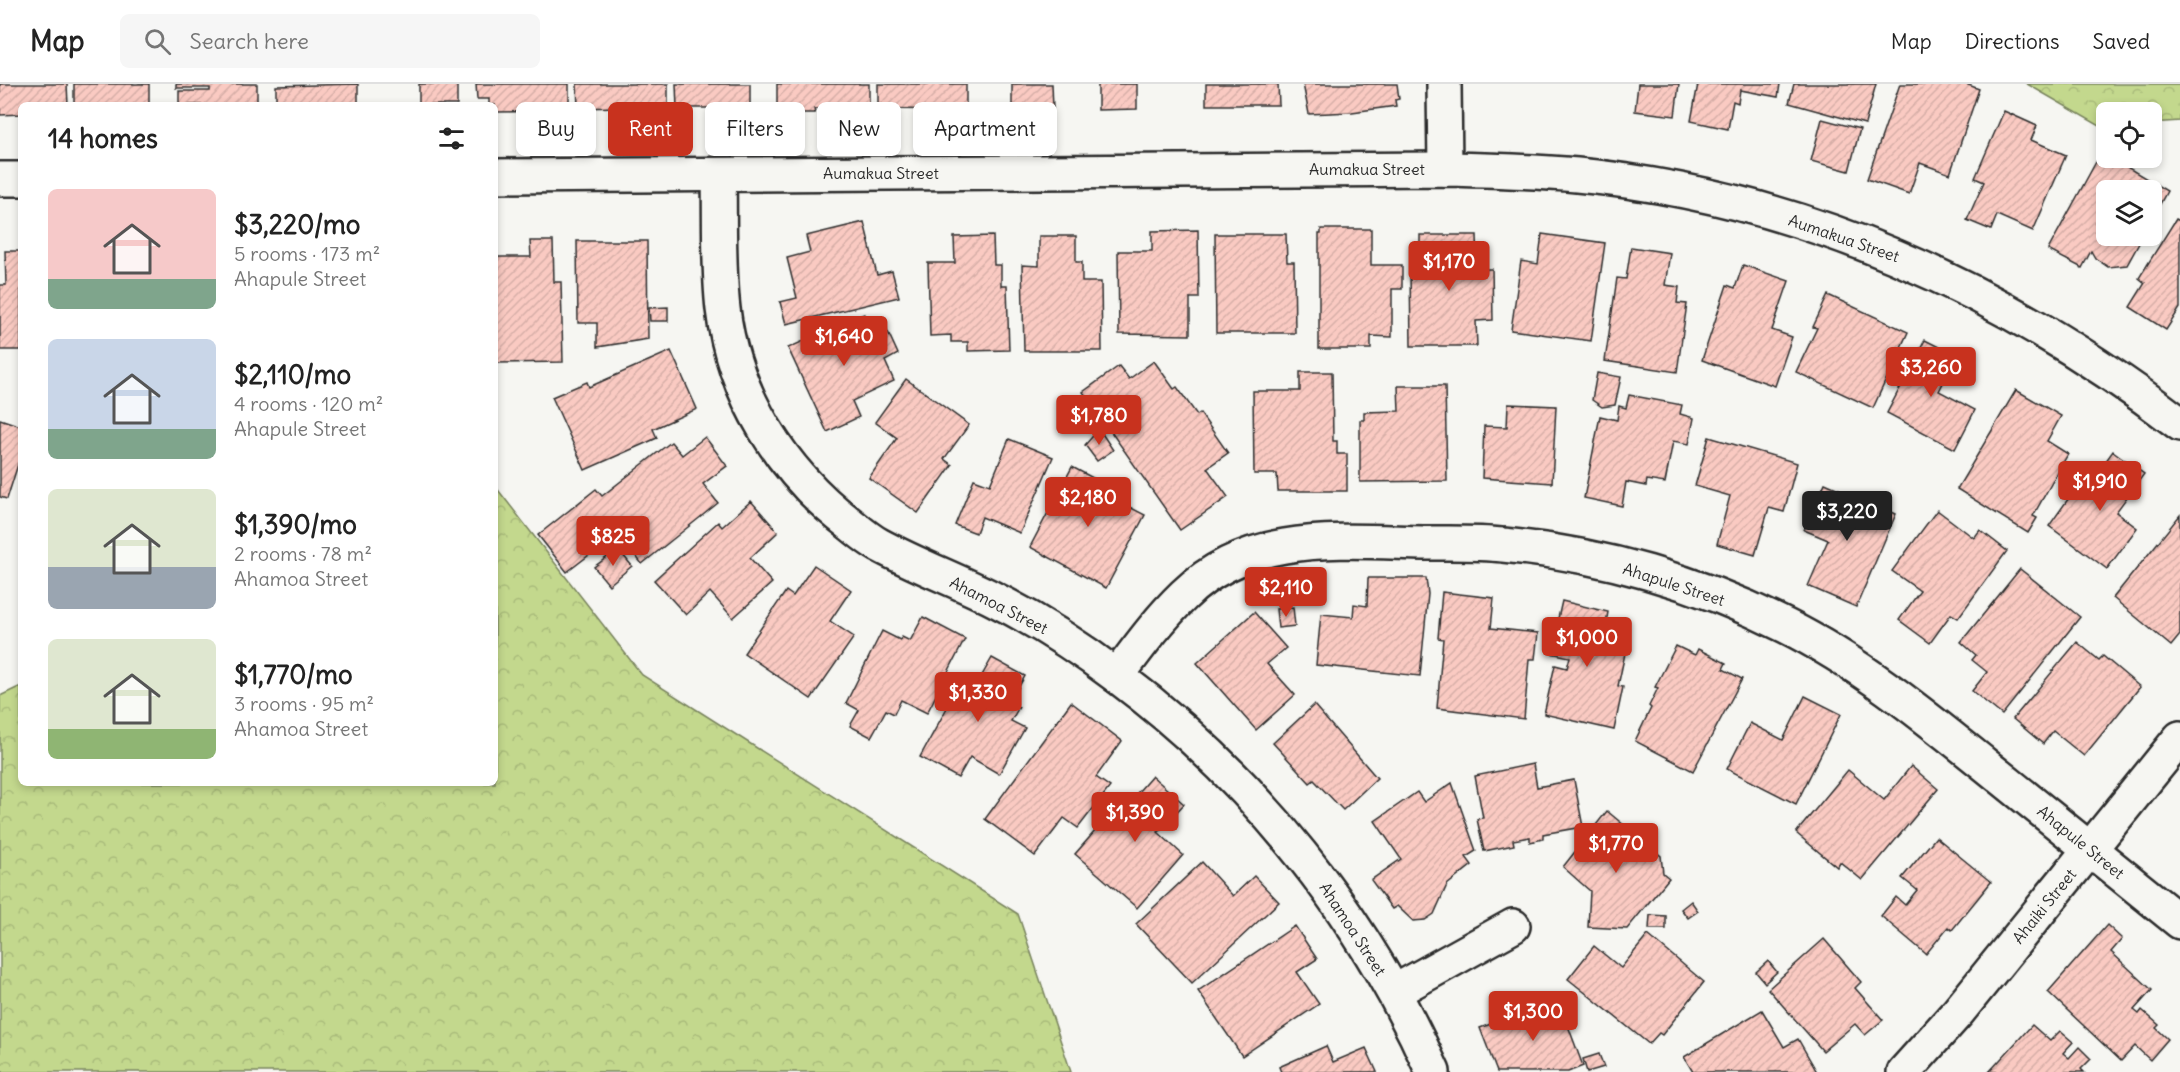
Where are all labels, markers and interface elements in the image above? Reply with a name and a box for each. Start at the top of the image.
search box [120,14,540,68]
text: Map [30,23,84,59]
icon: search [141,25,174,58]
text: Search here [189,27,309,55]
text: Map [1891,28,1932,55]
text: Directions [1965,28,2059,55]
text: Saved [2092,28,2150,55]
chip: Buy [516,102,596,156]
chip: Rent [608,102,693,156]
chip: Filters [705,102,805,156]
chip: New [817,102,901,156]
chip: Apartment [913,102,1057,156]
map controls [2096,102,2162,246]
button: locate [2096,102,2162,168]
text: 14 homes [48,122,158,155]
icon: filters [435,122,468,155]
street label: Aumakua Street [1309,159,1426,179]
street label: Aumakua Street [823,163,940,183]
button: layers [2096,180,2162,246]
text: $3,220/mo [234,208,360,241]
street label: Aumakua Street [1786,210,1903,267]
icon: home [96,213,168,285]
text: 5 rooms · 173 m² [234,241,380,266]
pin: $1,170 [1400,241,1498,292]
text: $1,170 [1423,248,1475,273]
text: Ahapule Street [234,266,366,291]
pin: $1,640 [795,316,893,367]
text: $1,640 [814,323,874,348]
pin: $3,260 [1882,347,1980,398]
text: $3,260 [1900,354,1962,379]
text: $2,110/mo [234,358,351,391]
icon: home [96,363,168,435]
text: 4 rooms · 120 m² [234,391,383,416]
pin: $1,780 [1050,395,1148,446]
text: $1,780 [1070,402,1128,427]
text: Ahapule Street [234,416,366,441]
pin: $1,910 [2051,461,2149,512]
text: $1,910 [2072,468,2128,493]
pin: $2,180 [1039,477,1137,528]
text: $2,180 [1059,484,1117,509]
pin: $3,220 [1798,491,1896,542]
text: $3,220 [1816,498,1878,523]
text: $1,390/mo [234,508,357,541]
icon: home [96,513,168,585]
pin: $825 [577,516,649,567]
text: $825 [590,523,636,548]
text: 2 rooms · 78 m² [234,541,372,566]
street label: Ahapule Street [1621,558,1728,610]
text: Ahamoa Street [234,566,368,591]
pin: $2,110 [1237,567,1335,618]
street label: Ahamoa Street [947,572,1052,639]
text: $2,110 [1259,574,1313,599]
pin: $1,000 [1538,617,1636,668]
text: $1,000 [1556,624,1618,649]
text: $1,770/mo [234,658,353,691]
icon: home [96,663,168,735]
pin: $1,330 [929,672,1027,723]
text: $1,330 [949,679,1007,704]
text: 3 rooms · 95 m² [234,691,374,716]
text: Ahamoa Street [234,716,368,741]
pin: $1,390 [1086,792,1184,843]
text: $1,390 [1106,799,1164,824]
street label: Ahapule Street [2034,801,2129,883]
pin: $1,770 [1567,823,1665,874]
text: $1,770 [1588,830,1644,855]
street label: Ahaiki Street [2008,864,2081,947]
street label: Ahamoa Street [1315,879,1391,980]
pin: $1,300 [1484,991,1582,1042]
text: $1,300 [1503,998,1563,1023]

